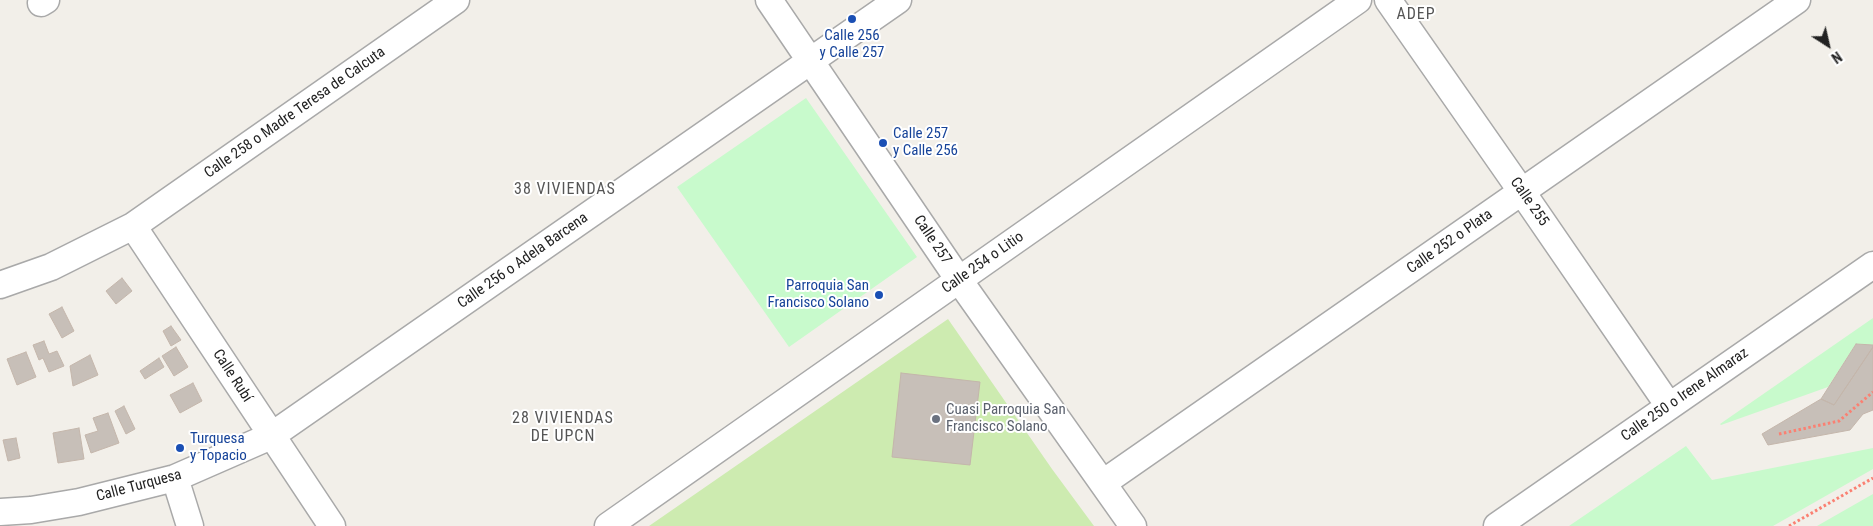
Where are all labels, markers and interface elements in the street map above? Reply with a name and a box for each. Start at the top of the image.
district label: ADEP [1396,5,1436,25]
marker: Calle 256 y Calle 257 [846,13,858,25]
north arrow [1803,20,1853,70]
place label: Calle 256 y Calle 257 [820,27,884,62]
street label: Calle 258 o Madre Teresa de Calcuta [201,44,389,182]
text: N [1829,48,1845,66]
place label: Calle 257 y Calle 256 [893,125,958,160]
marker: Calle 257 y Calle 256 [877,137,889,149]
street label: Calle 255 [1506,174,1552,230]
district label: 38 VIVIENDAS [513,180,617,200]
street label: Calle 252 o Plata [1404,206,1496,278]
street label: Calle 256 o Adela Barcena [454,209,592,313]
street label: Calle 257 [909,212,955,268]
street label: Calle 254 o Litio [939,228,1027,298]
place label: Parroquia San Francisco Solano [767,277,869,312]
marker: Parroquia San Francisco Solano [873,289,885,301]
street label: Calle 250 o Irene Almaraz [1618,344,1752,446]
street label: Calle Rubí [208,346,256,406]
place label: Cuasi Parroquia San Francisco Solano [946,401,1066,436]
district label: 28 VIVIENDAS DE UPCN [511,409,615,447]
marker: Cuasi Parroquia San Francisco Solano [930,413,942,425]
place label: Turquesa y Topacio [190,430,247,465]
marker: Turquesa y Topacio [174,442,186,454]
street label: Calle Turquesa [94,466,184,506]

